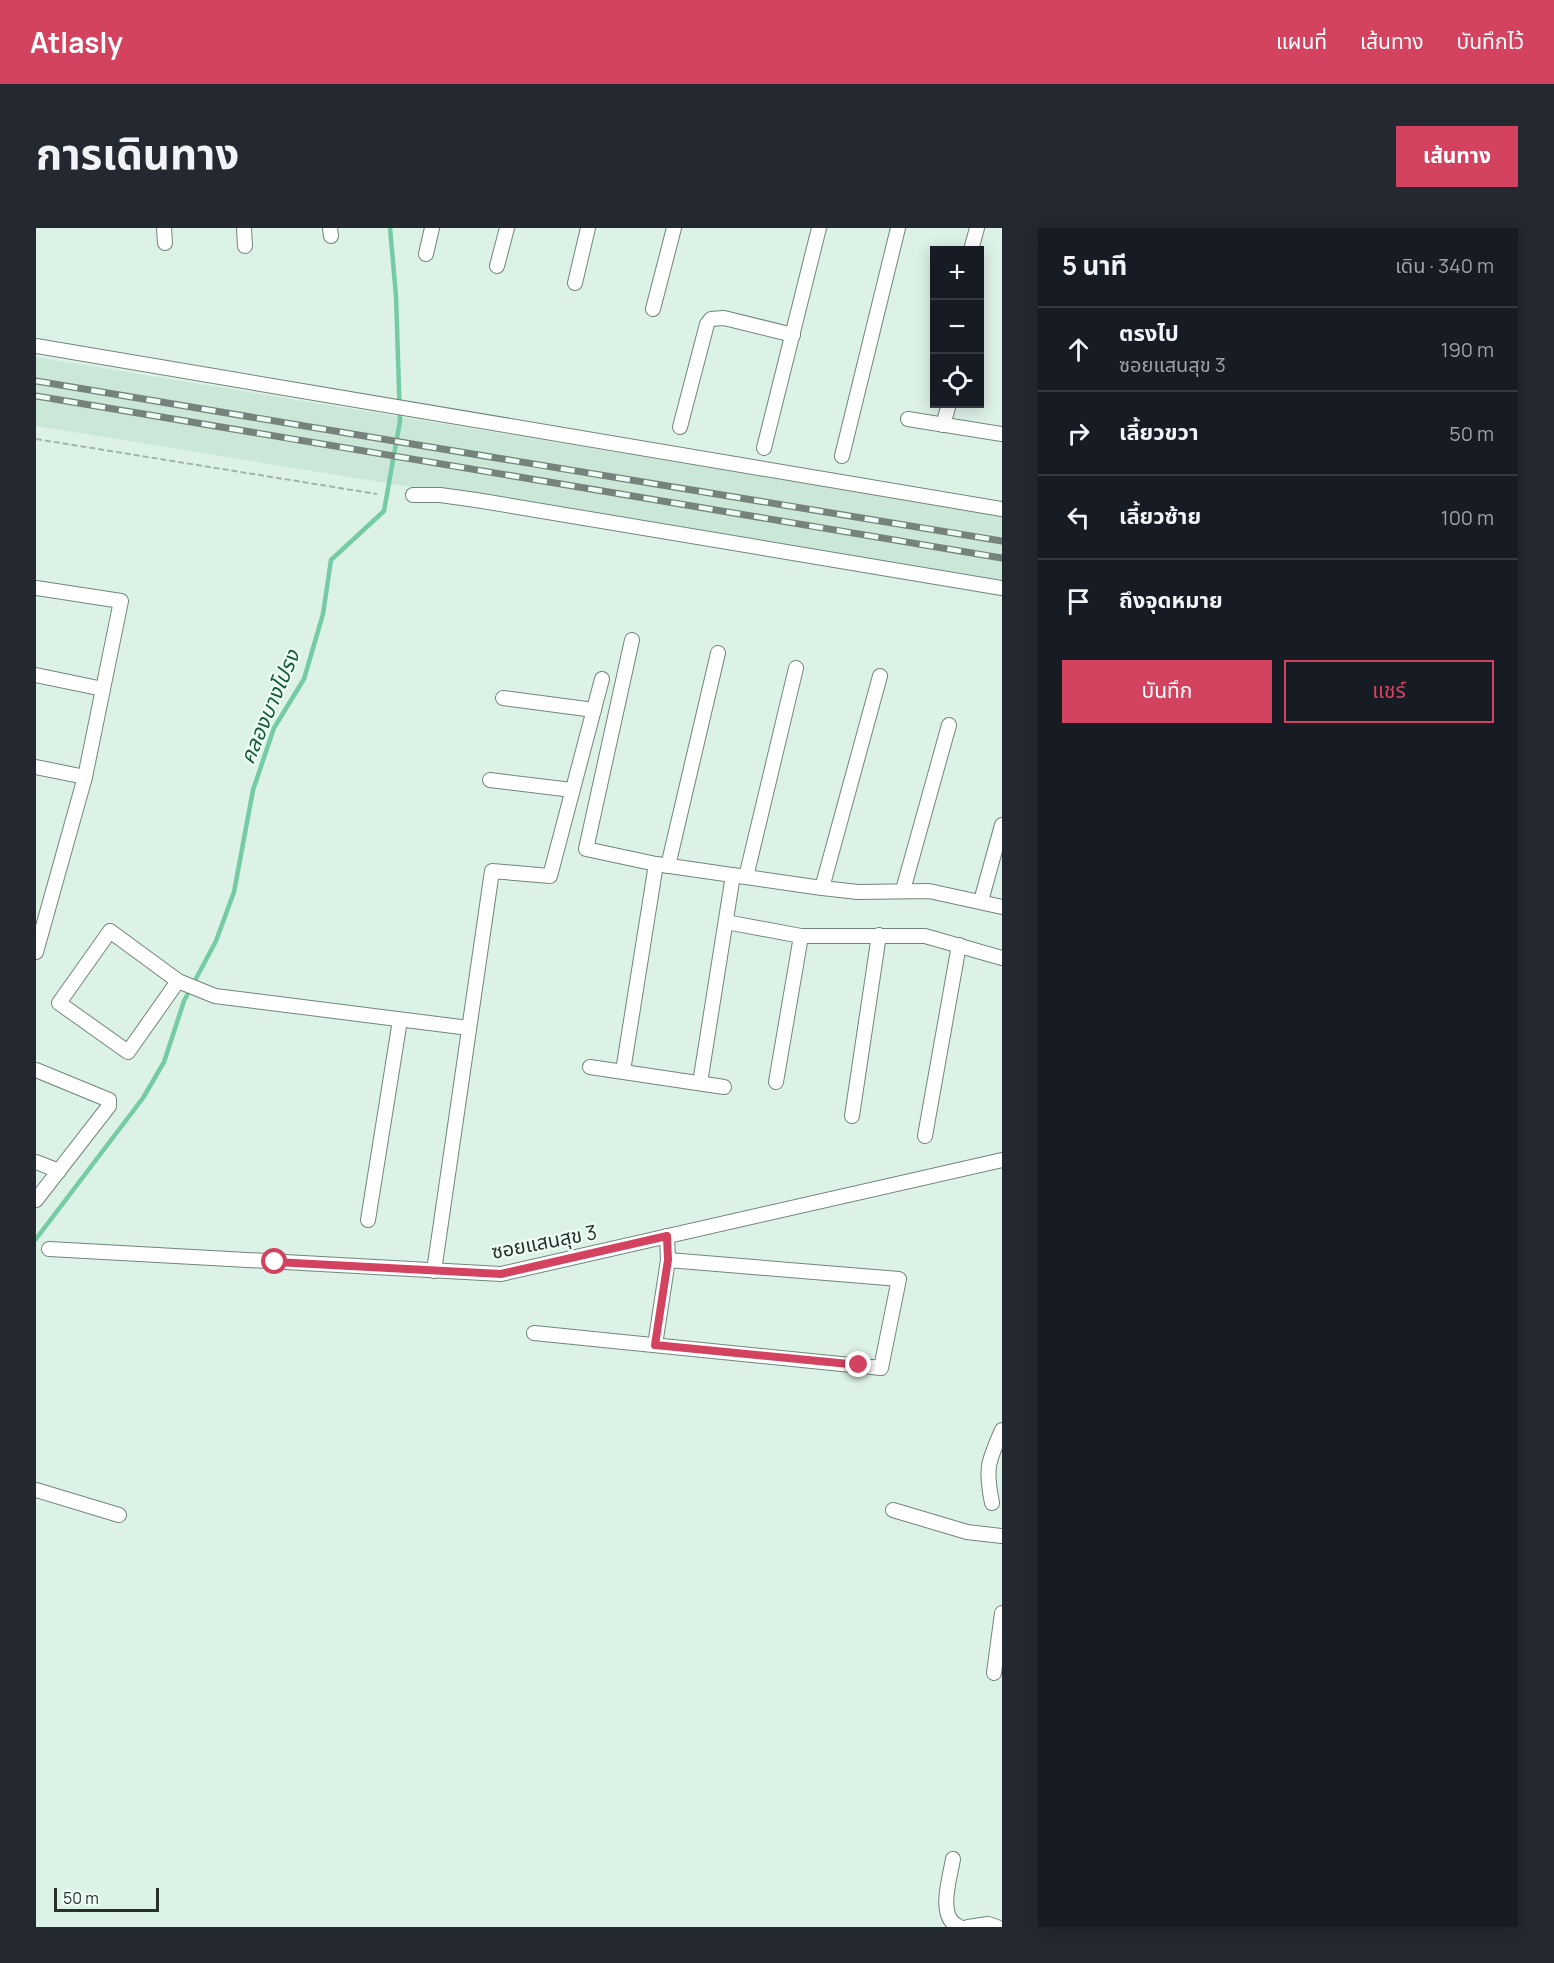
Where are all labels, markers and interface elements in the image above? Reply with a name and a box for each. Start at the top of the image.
text: Atlasly [30,23,123,61]
text: แผนที่ [1276,27,1327,55]
text: เส้นทาง [1360,27,1424,55]
text: บันทึกไว้ [1457,27,1524,55]
text: การเดินทาง [36,124,239,182]
button: เส้นทาง [1396,126,1518,187]
map controls [930,246,984,408]
button: + [930,246,984,300]
text: 5 นาที [1062,247,1127,283]
text: เดิน · 340 m [1395,252,1494,279]
button: − [930,300,984,354]
text: ตรงไป [1119,318,1179,348]
icon: ahead [1062,333,1095,366]
text: 190 m [1441,336,1494,363]
text: ซอยแสนสุข 3 [1119,351,1226,378]
button: locate [930,354,984,408]
icon: right [1062,417,1095,450]
text: เลี้ยวขวา [1119,417,1199,447]
text: 50 m [1449,420,1494,447]
icon: left [1062,501,1095,534]
text: เลี้ยวซ้าย [1119,501,1201,531]
text: 100 m [1441,504,1494,531]
icon: arrive [1062,585,1095,618]
text: ถึงจุดหมาย [1119,585,1223,615]
water label: คลองบางโปรง [233,644,306,768]
button: บันทึก [1062,660,1272,723]
button: แชร์ [1284,660,1494,723]
street label: ซอยแสนสุข 3 [489,1218,599,1265]
route start [261,1248,287,1274]
route end [845,1351,871,1377]
scale bar [54,1885,159,1912]
text: 50 m [63,1887,99,1909]

